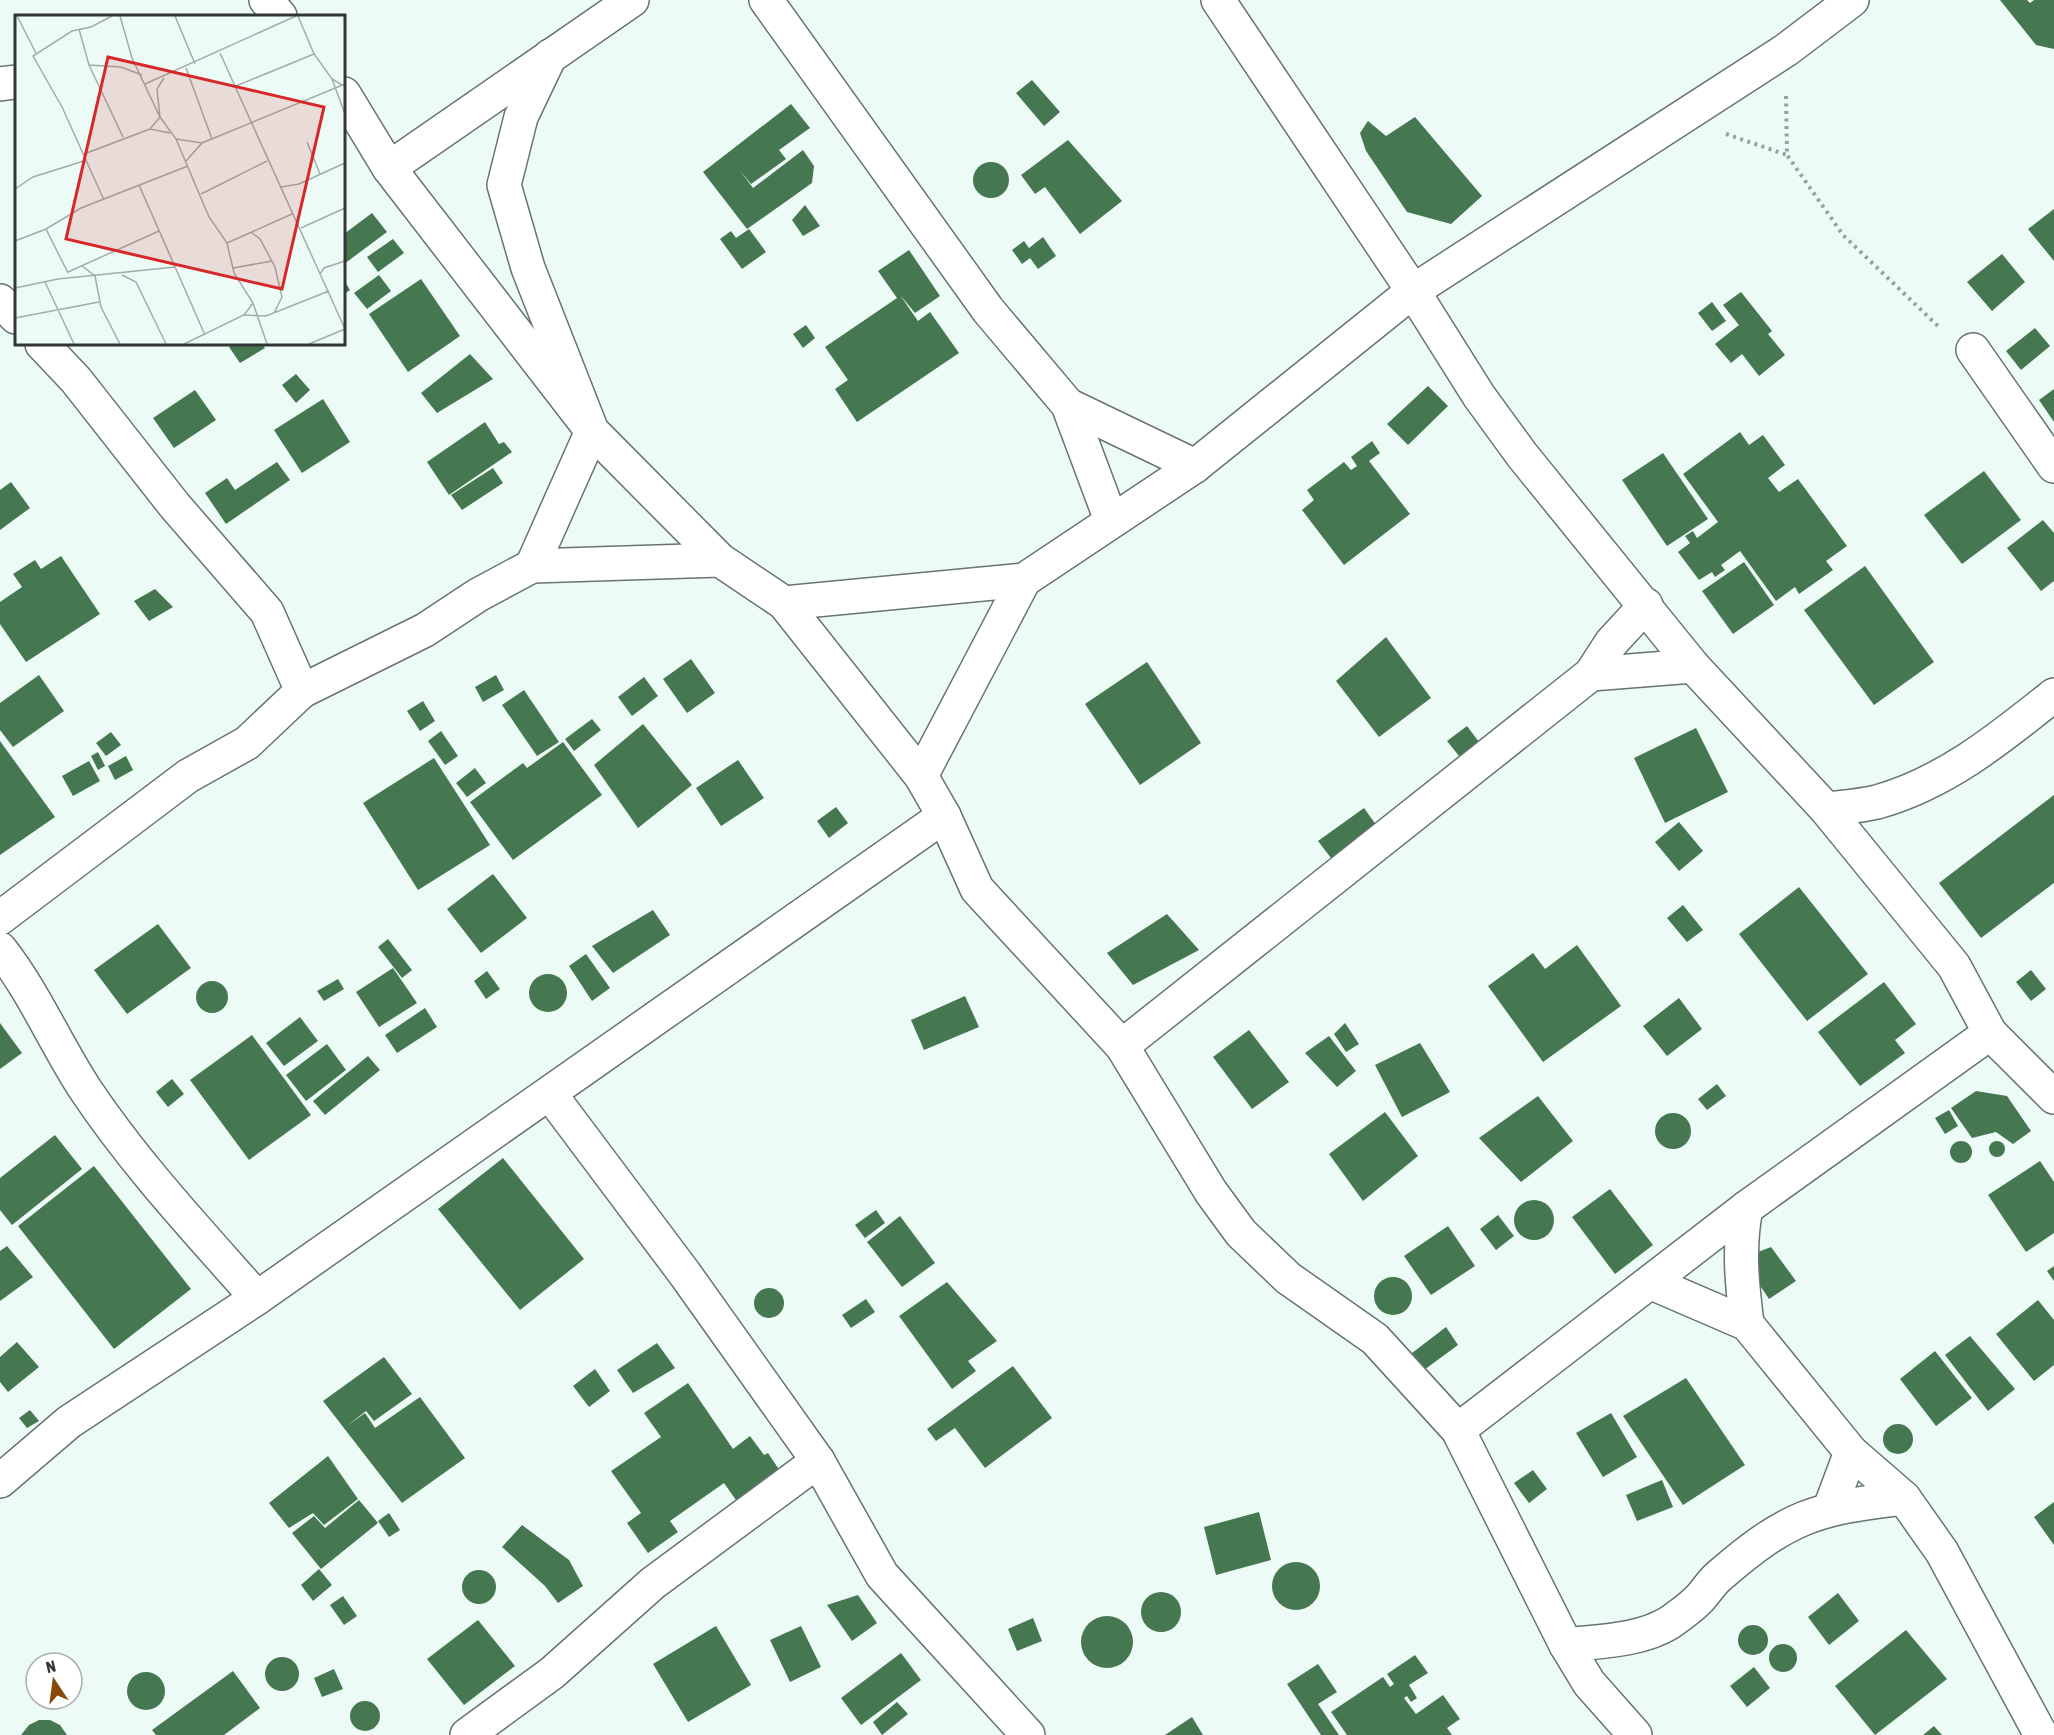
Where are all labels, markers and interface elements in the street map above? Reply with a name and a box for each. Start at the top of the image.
inset map [15,15,345,345]
north arrow [24,1651,84,1711]
text: N [44,1657,57,1676]

